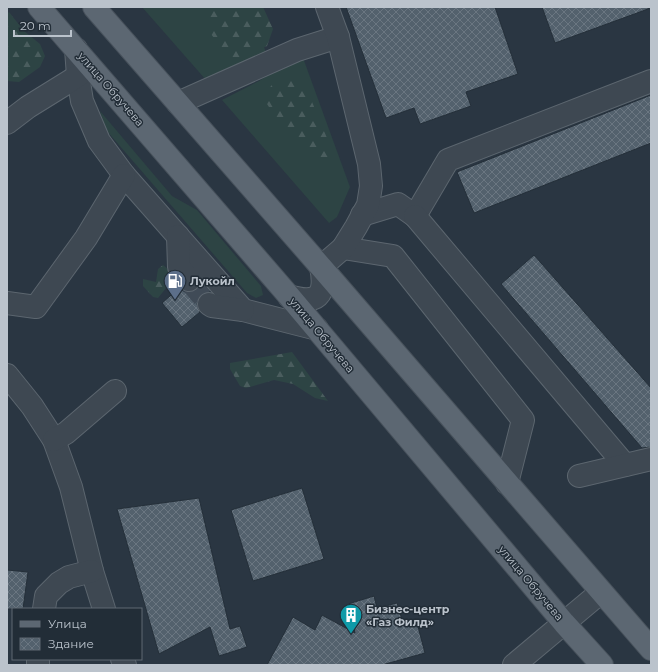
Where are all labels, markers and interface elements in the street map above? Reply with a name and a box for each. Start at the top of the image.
scale bar [14,12,71,38]
text: 20 m [20,18,51,33]
street label: улица Обручева [74,48,147,129]
fuel station icon: Лукойл [162,268,188,301]
place label: Лукойл [190,274,235,288]
street label: улица Обручева [286,294,358,375]
street label: улица Обручева [495,542,567,623]
building icon: Бизнес-центр «Газ Филд» [338,602,364,635]
place label: Бизнес-центр «Газ Филд» [366,602,450,629]
legend [12,608,142,660]
text: Улица [48,616,87,631]
text: Здание [48,636,94,651]

